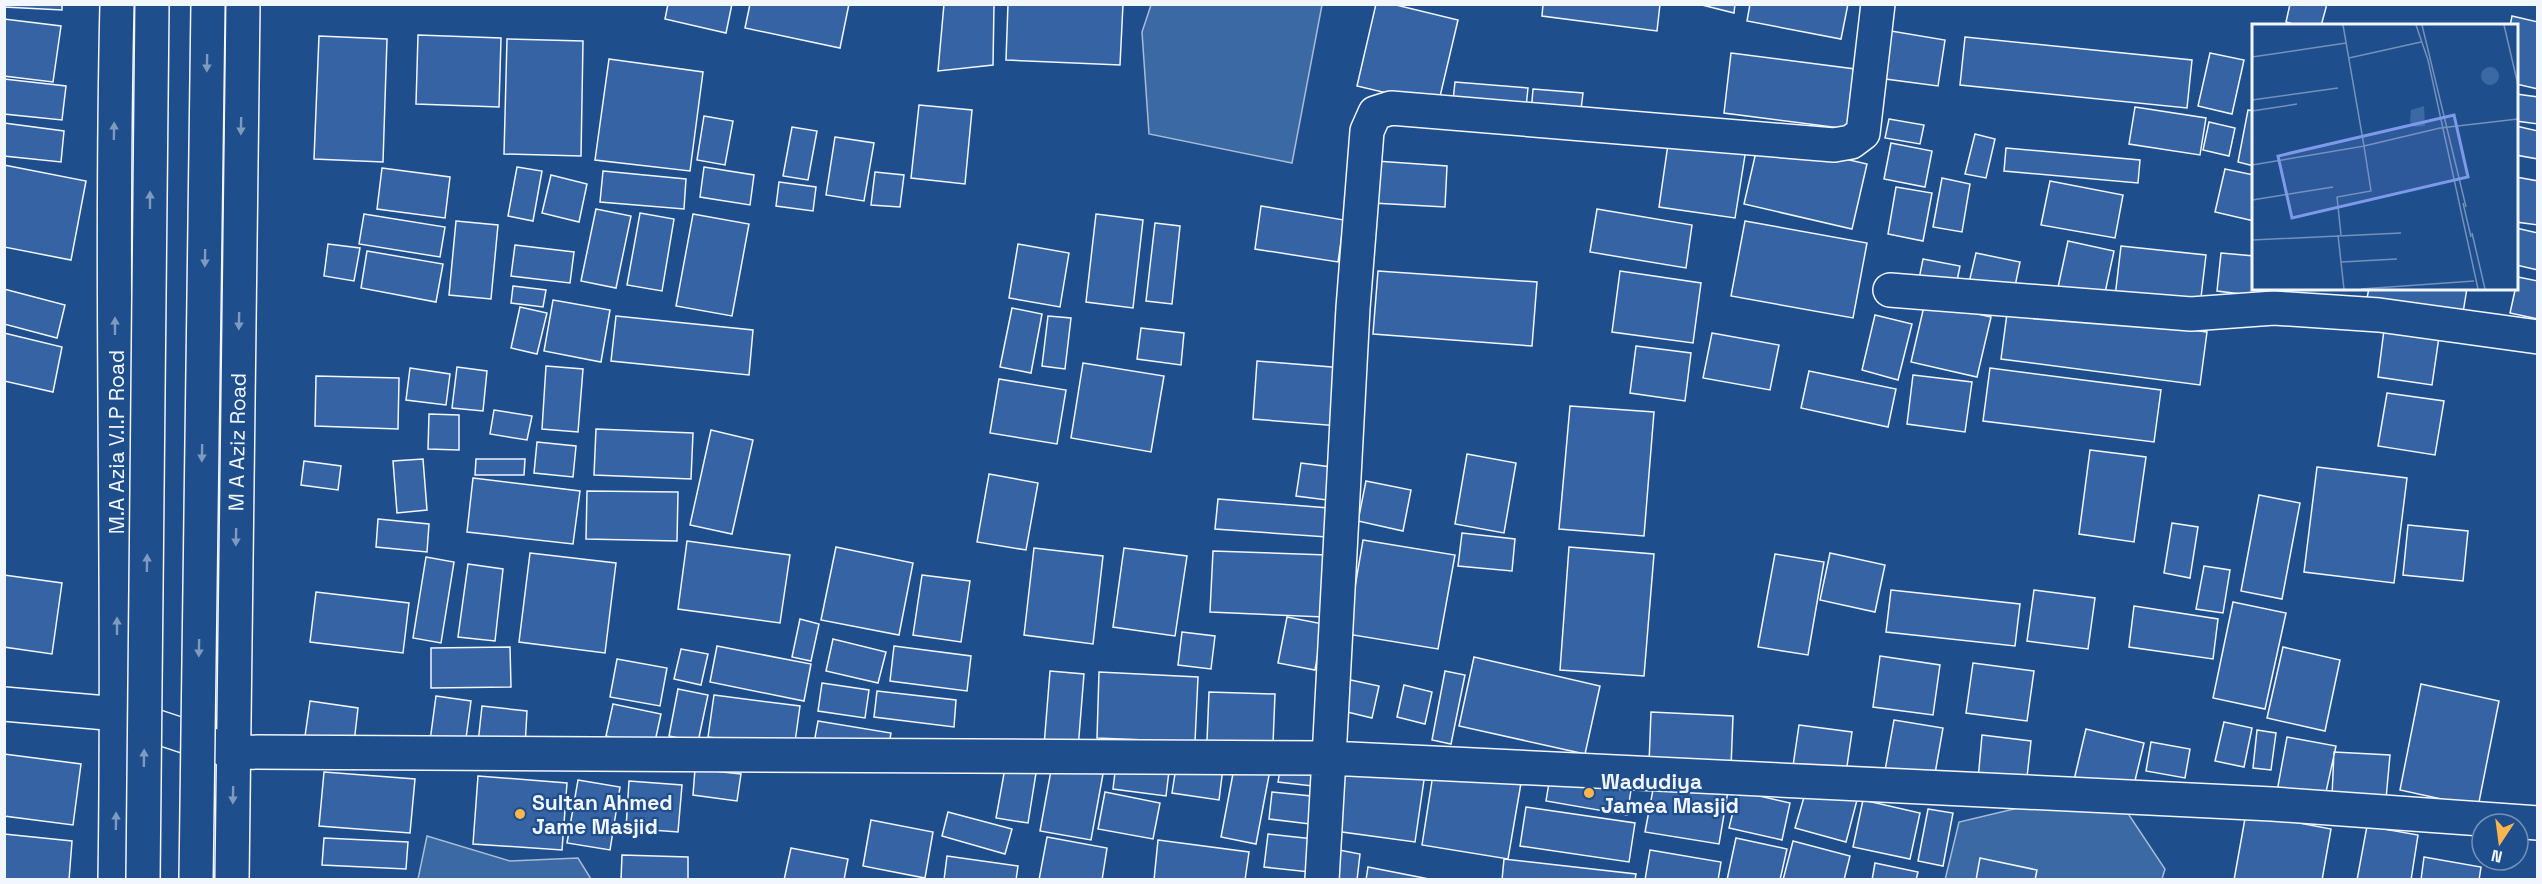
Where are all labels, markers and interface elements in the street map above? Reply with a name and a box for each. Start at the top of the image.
inset map [2252,24,2518,290]
one-way arrow [203,53,212,72]
one-way arrow [236,116,246,135]
one-way arrow [109,122,118,141]
one-way arrow [146,191,155,210]
one-way arrow [200,248,209,267]
one-way arrow [234,311,243,330]
one-way arrow [110,317,120,336]
street label: M.A Azia V.I.P Road [103,350,130,534]
street label: M A Aziz Road [222,373,252,511]
one-way arrow [197,443,207,462]
one-way arrow [231,527,241,546]
one-way arrow [142,554,152,573]
one-way arrow [113,617,122,636]
one-way arrow [194,638,204,657]
one-way arrow [140,749,149,768]
place label: Wadudiya Jamea Masjid [1601,768,1739,819]
one-way arrow [228,785,237,804]
marker: Wadudiya Jamea Masjid [1582,786,1596,800]
place label: Sultan Ahmed Jame Masjid [532,789,673,840]
marker: Sultan Ahmed Jame Masjid [513,807,527,821]
one-way arrow [112,812,121,831]
north arrow [2470,812,2530,872]
text: N [2489,845,2504,868]

